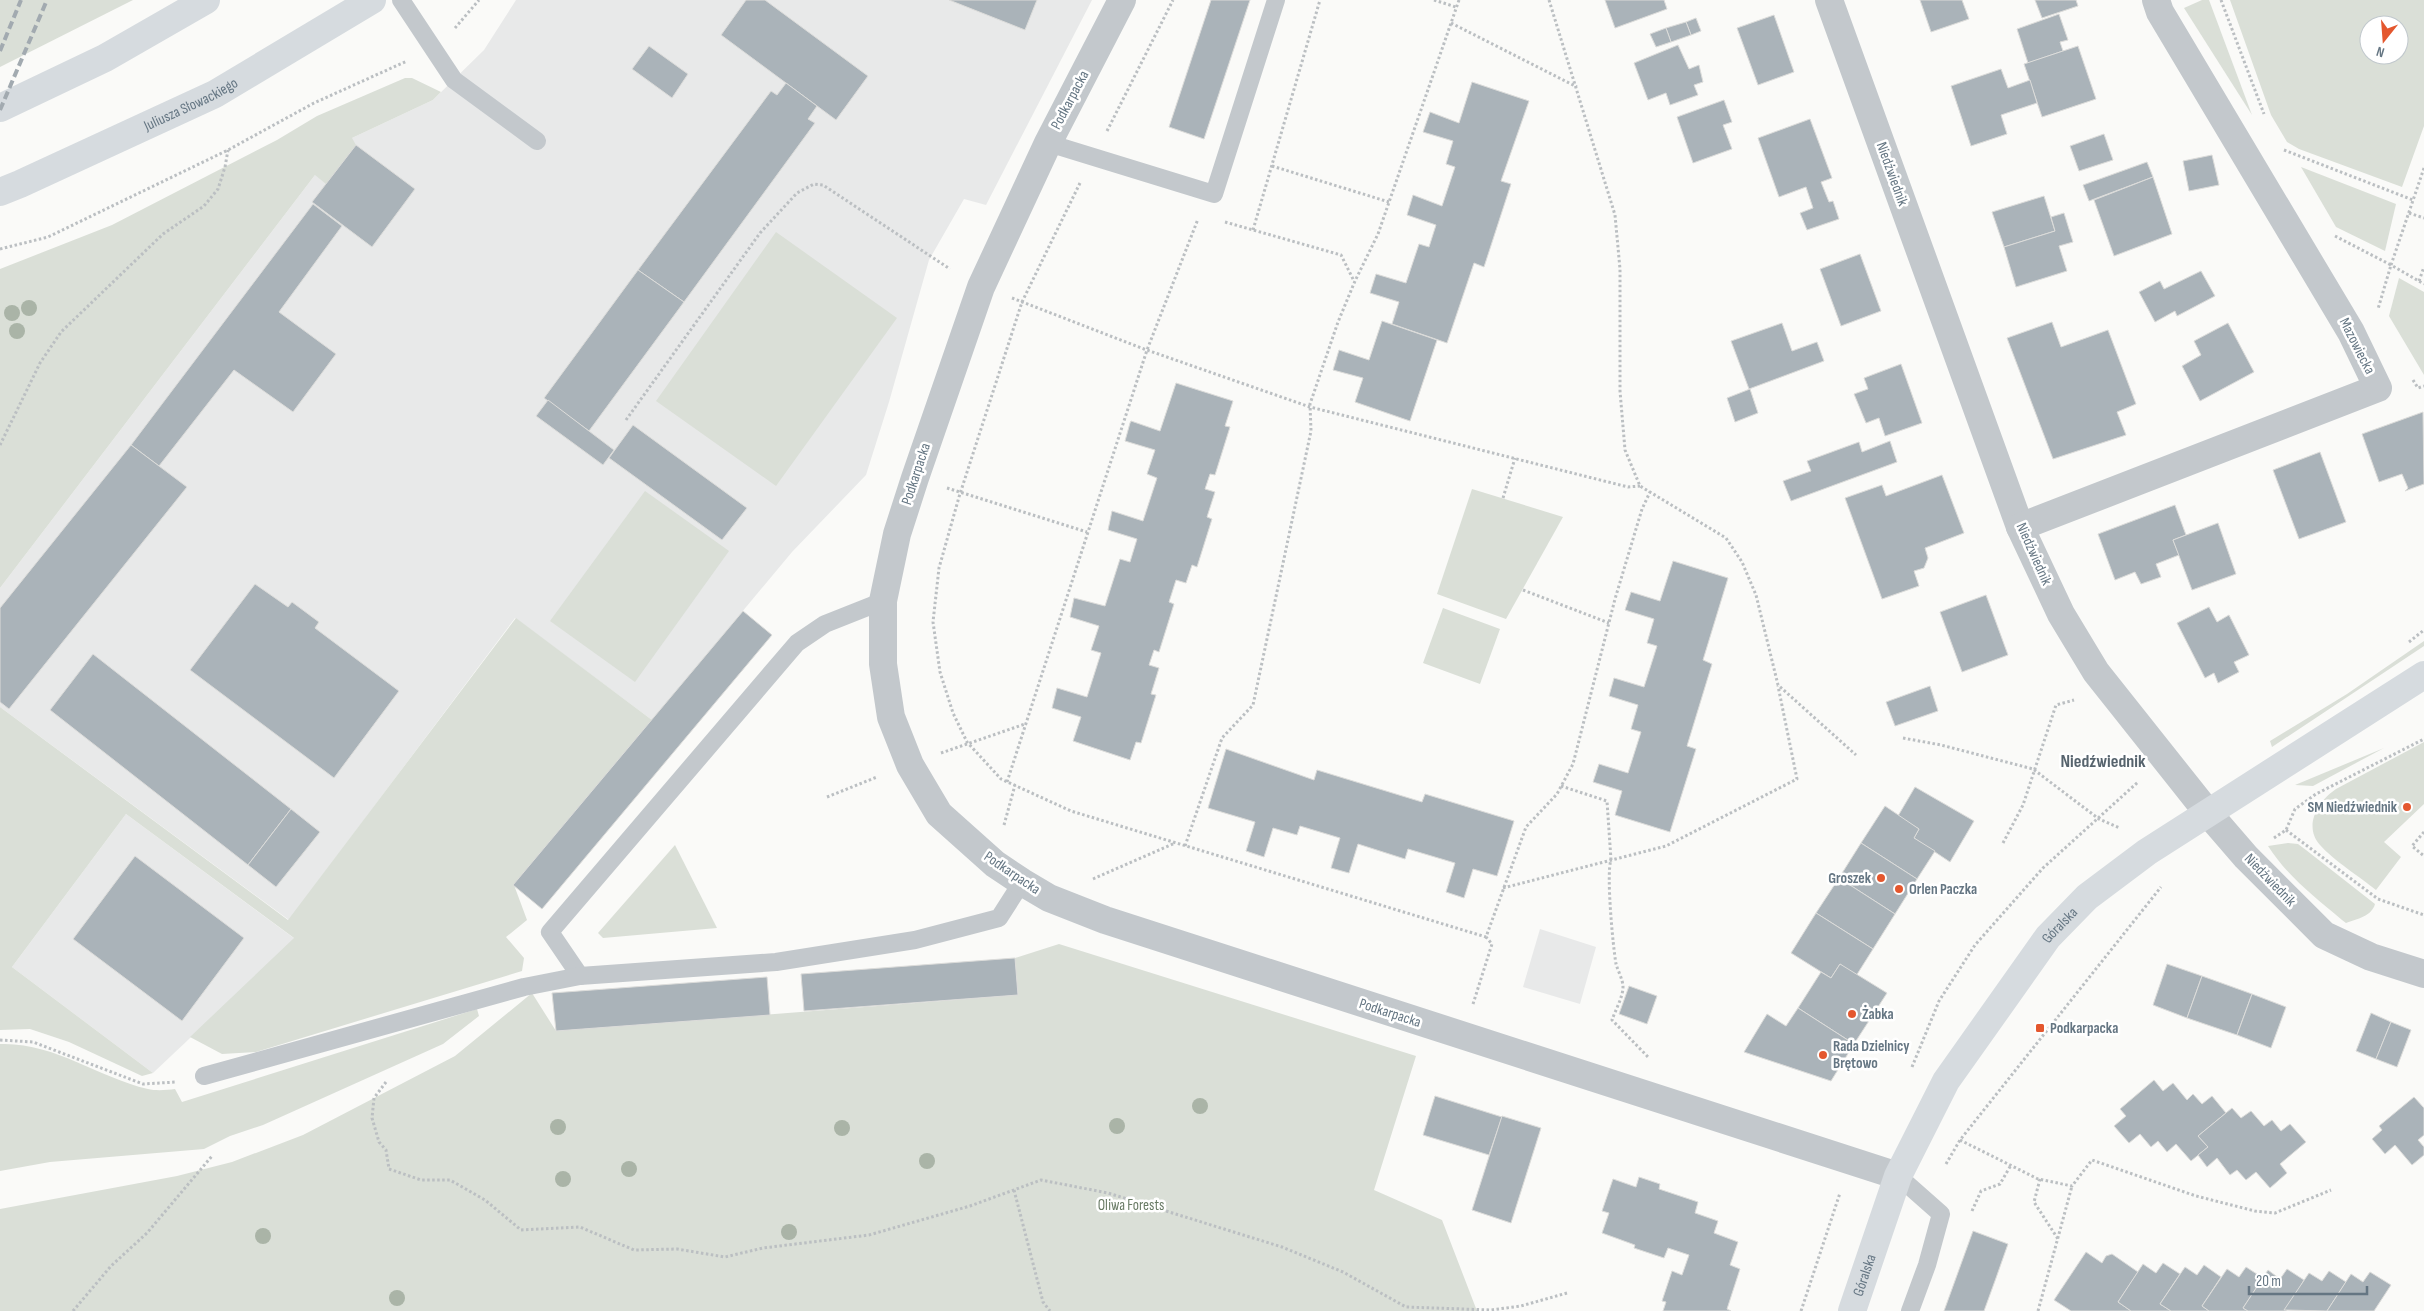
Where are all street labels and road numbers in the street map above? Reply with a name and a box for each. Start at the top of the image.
street label: Podkarpacka [1047,67,1094,133]
street label: Juliusza Słowackiego [140,73,241,136]
street label: Niedźwiednik [1872,139,1912,209]
street label: Mazowiecka [2335,315,2379,378]
street label: Podkarpacka [897,440,935,507]
street label: Niedźwiednik [2012,520,2056,589]
street label: Podkarpacka [980,847,1044,899]
street label: Niedźwiednik [2240,849,2300,911]
street label: Góralska [2037,903,2082,947]
street label: Podkarpacka [1357,994,1424,1032]
street label: Góralska [1848,1251,1880,1299]

